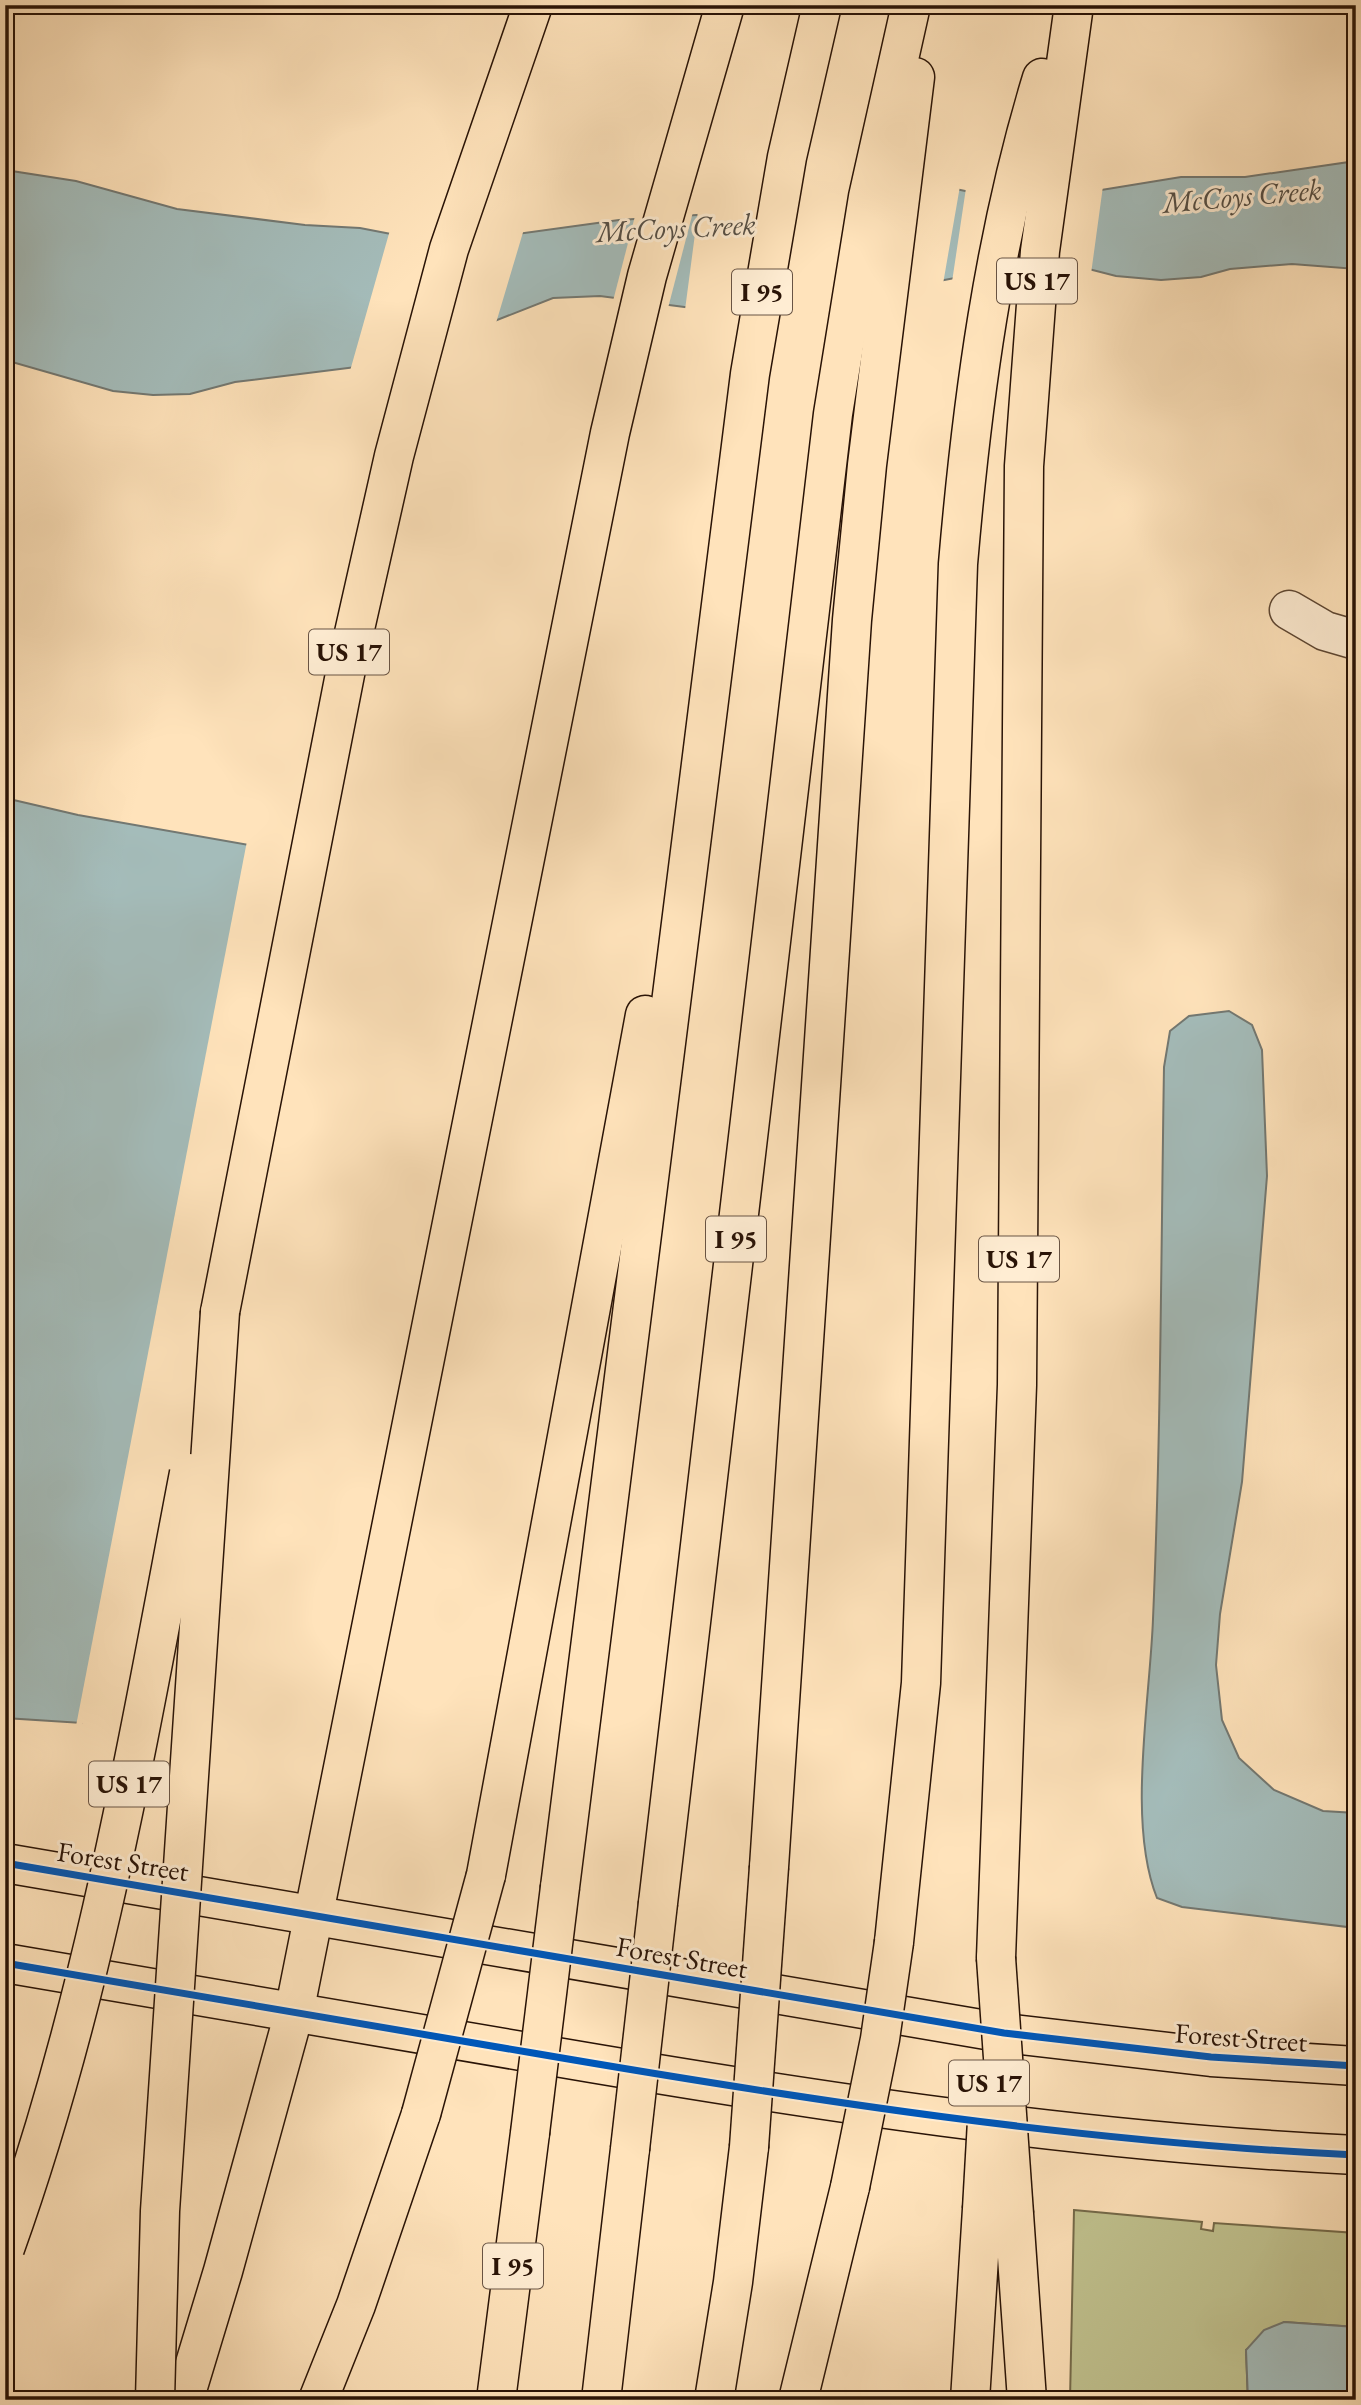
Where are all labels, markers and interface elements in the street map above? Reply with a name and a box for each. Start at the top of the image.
water label: McCoys Creek [1159,169,1323,222]
water label: McCoys Creek [593,204,757,251]
road number: US 17 [997,258,1077,304]
road number: I 95 [732,270,792,314]
road number: US 17 [309,630,389,674]
road number: I 95 [706,1216,766,1262]
road number: US 17 [979,1236,1059,1282]
road number: US 17 [89,1762,169,1806]
street label: Forest Street [55,1833,191,1889]
street label: Forest Street [614,1928,751,1986]
street label: Forest Street [1174,2014,1309,2060]
road number: US 17 [949,2060,1029,2106]
road number: I 95 [483,2244,543,2288]

